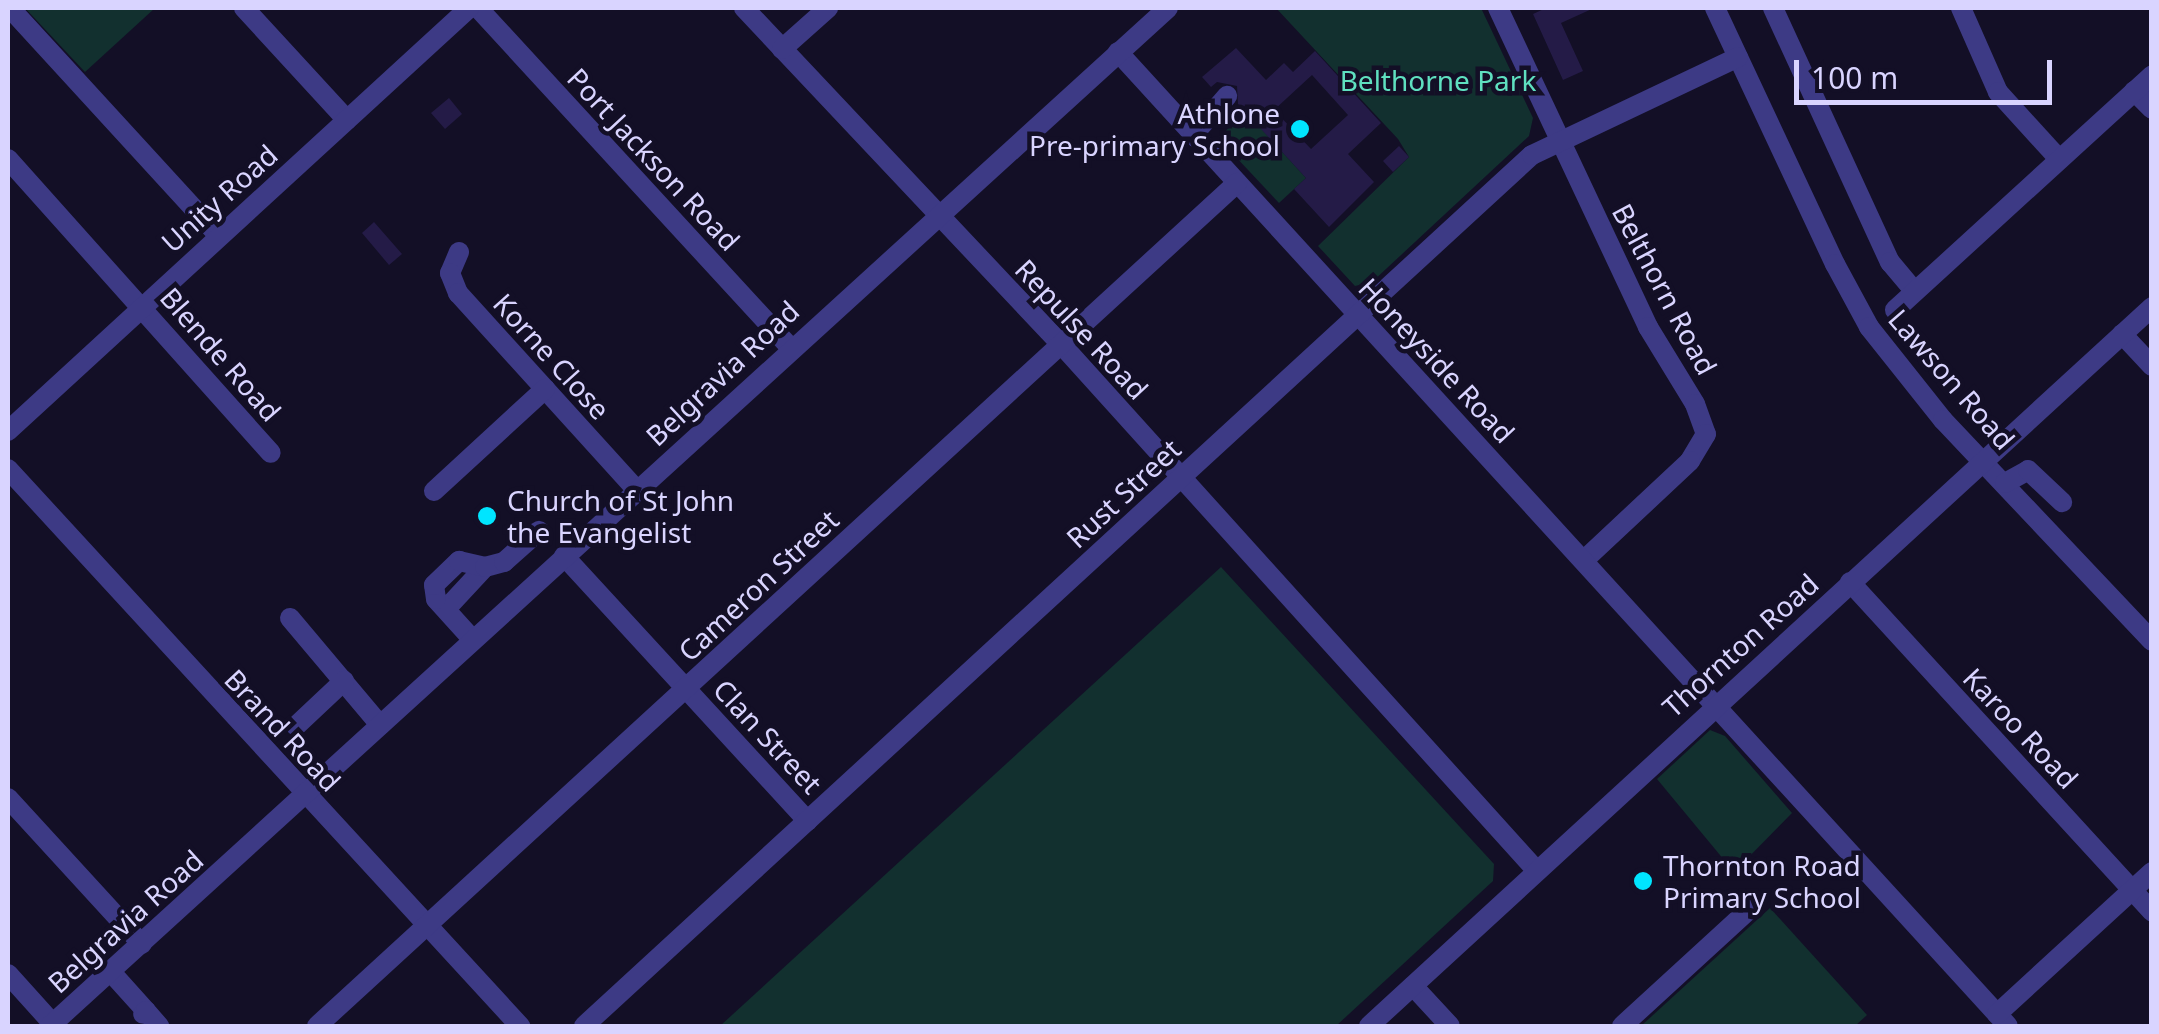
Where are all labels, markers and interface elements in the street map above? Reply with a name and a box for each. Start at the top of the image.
scale bar [1799,40,2056,102]
text: 100 m [1811,57,1898,98]
street label: Port Jackson Road [561,61,747,257]
park label: Belthorne Park [1340,63,1536,97]
place label: Athlone Pre-primary School [1029,96,1280,162]
marker: Athlone Pre-primary School [1289,118,1311,140]
street label: Unity Road [154,137,284,259]
street label: Belthorn Road [1606,198,1724,380]
street label: Repulse Road [1009,252,1155,406]
street label: Honeyside Road [1352,271,1522,449]
street label: Blende Road [154,280,288,428]
street label: Korne Close [487,286,617,426]
street label: Belgravia Road [639,294,805,452]
street label: Lawson Road [1882,302,2022,456]
street label: Rust Street [1059,432,1187,554]
place label: Church of St John the Evangelist [507,483,734,549]
street label: Cameron Street [671,502,845,668]
marker: Church of St John the Evangelist [476,505,498,527]
street label: Thornton Road [1655,566,1825,724]
street label: Karoo Road [1957,661,2085,795]
street label: Brand Road [218,662,348,798]
street label: Clan Street [707,672,829,800]
street label: Belgravia Road [41,843,209,999]
place label: Thornton Road Primary School [1663,848,1861,914]
marker: Thornton Road Primary School [1632,870,1654,892]

